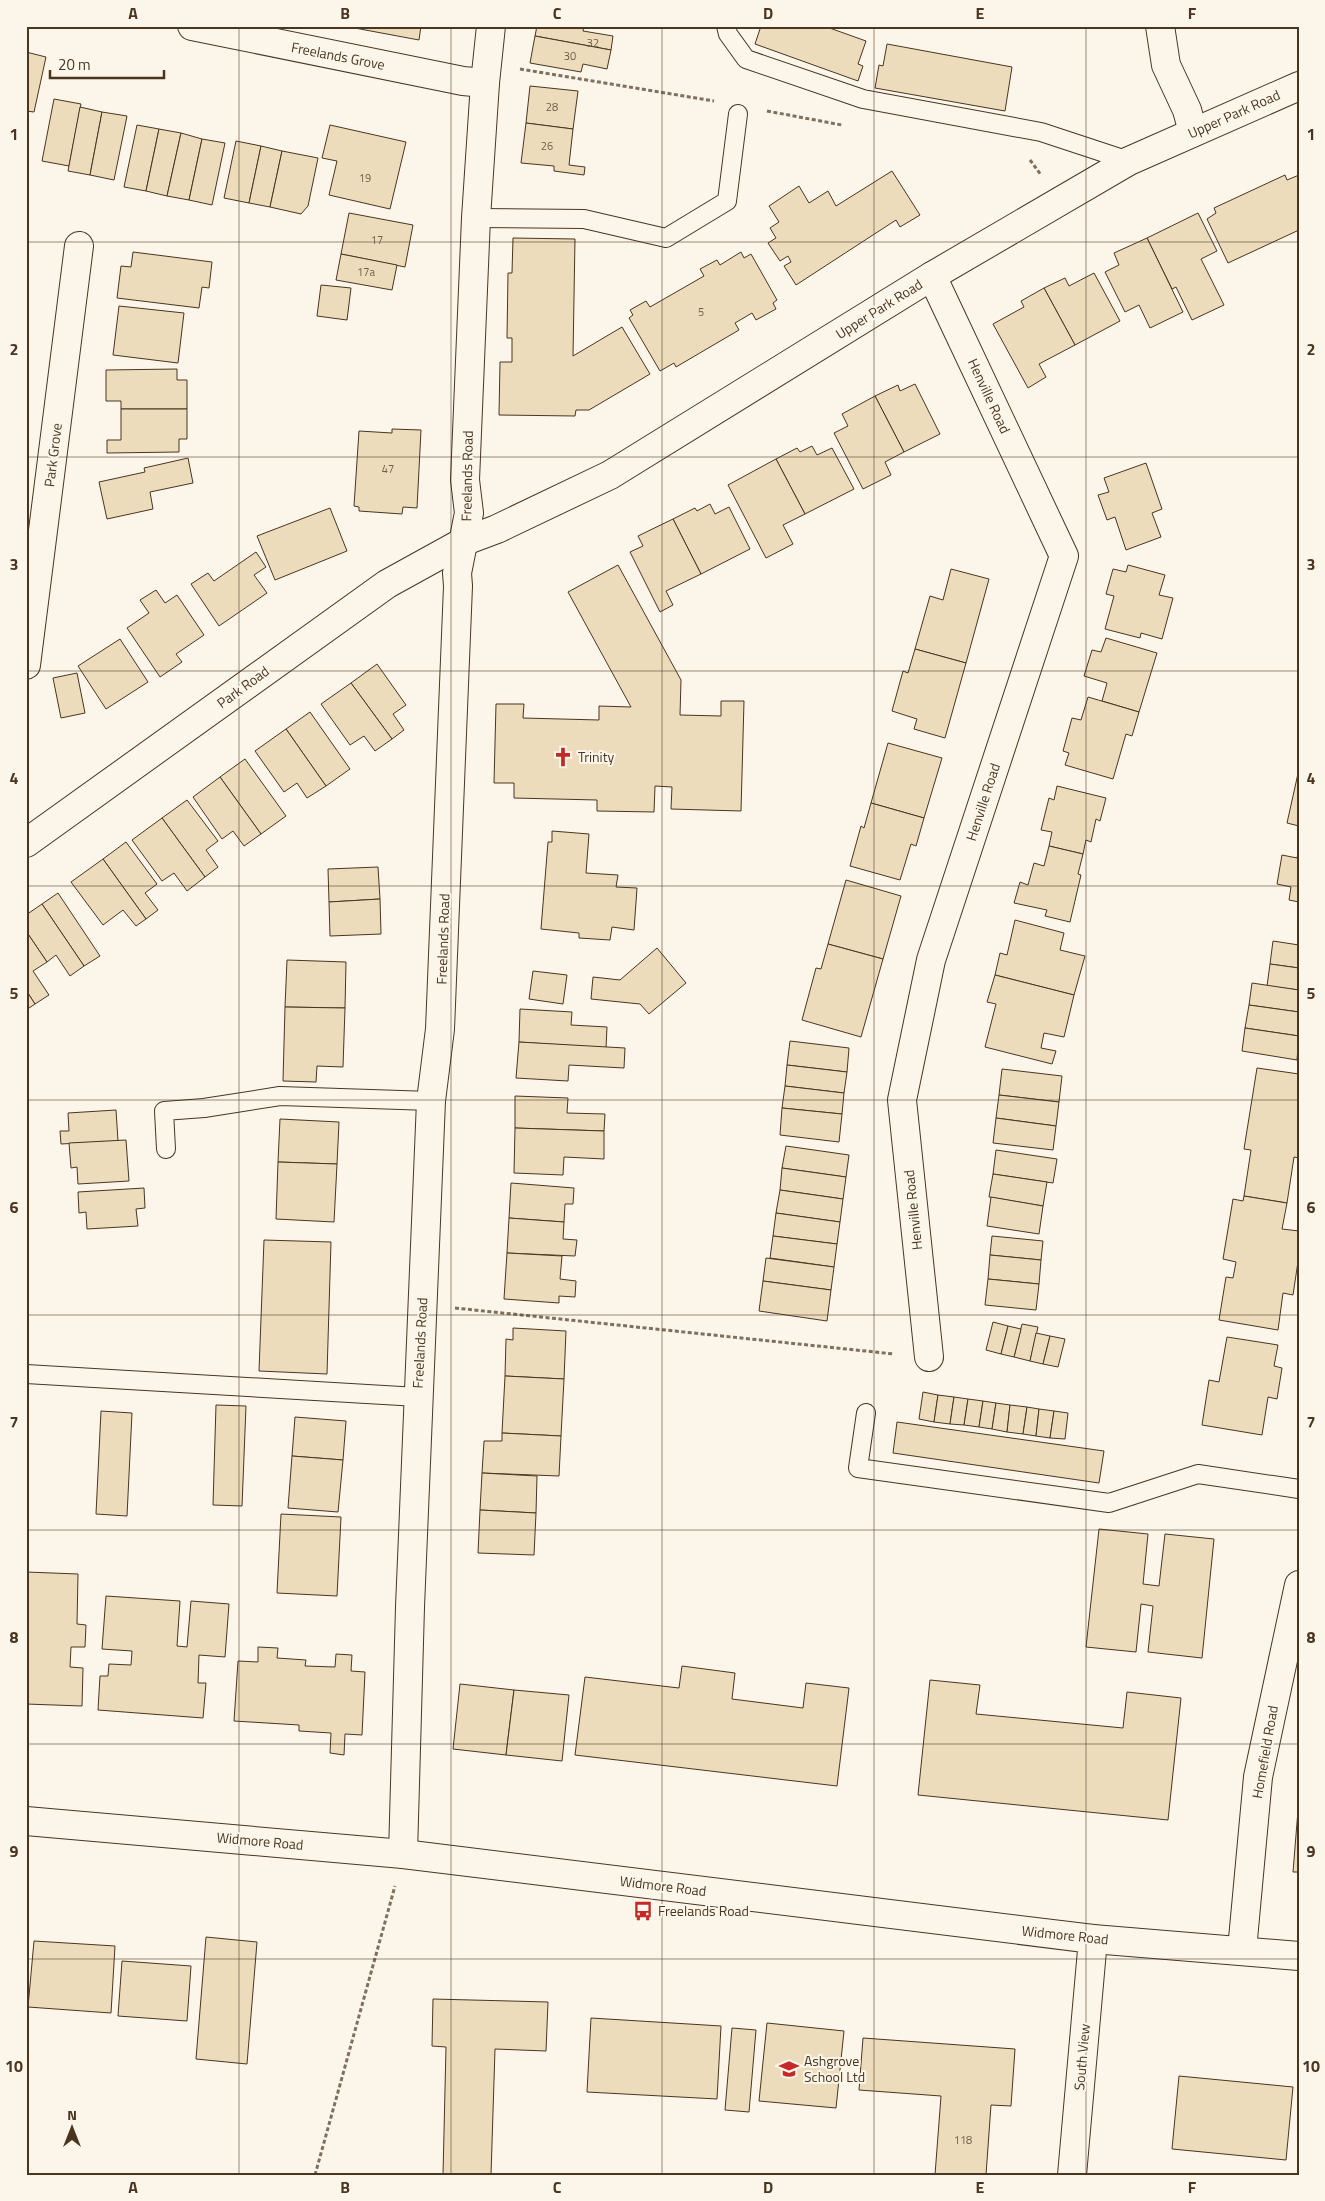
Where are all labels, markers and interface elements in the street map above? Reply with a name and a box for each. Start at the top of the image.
text: A [128,1,138,25]
text: B [340,1,350,25]
text: C [553,1,562,25]
text: D [763,1,773,25]
text: E [976,1,985,25]
text: F [1188,1,1197,25]
house number: 32 [587,35,599,51]
street label: Freelands Grove [289,36,387,75]
scale bar [50,48,164,80]
house number: 30 [564,48,576,64]
text: 20 m [58,53,91,76]
street label: Upper Park Road [1184,84,1283,143]
house number: 28 [546,99,558,115]
text: 1 [10,122,18,146]
text: 1 [1307,122,1315,146]
house number: 26 [541,138,553,154]
house number: 19 [359,170,371,186]
house number: 17 [371,232,383,248]
house number: 17a [357,264,375,280]
street label: Upper Park Road [831,273,926,344]
house number: 5 [698,304,704,320]
text: 2 [10,337,18,361]
text: 2 [1307,337,1315,361]
street label: Henville Road [963,355,1016,437]
street label: Park Grove [38,422,67,488]
street label: Freelands Road [455,430,478,522]
house number: 47 [382,461,394,477]
text: 3 [10,552,18,576]
text: 3 [1307,552,1315,576]
street label: Park Road [212,660,273,713]
church icon: Trinity [552,746,574,768]
place label: Trinity [578,746,615,767]
street label: Henville Road [960,760,1005,843]
text: 4 [10,766,19,790]
text: 4 [1307,766,1316,790]
street label: Freelands Road [430,893,455,985]
text: 5 [10,981,19,1005]
text: 5 [1307,981,1316,1005]
street label: Henville Road [898,1169,927,1251]
text: 6 [10,1195,19,1219]
text: 6 [1307,1195,1316,1219]
street label: Freelands Road [407,1297,432,1389]
text: 7 [10,1410,18,1434]
text: 7 [1307,1410,1315,1434]
text: 8 [10,1625,19,1649]
text: 8 [1307,1625,1316,1649]
street label: Homefield Road [1246,1704,1283,1800]
street label: Widmore Road [216,1826,304,1855]
text: 9 [10,1839,19,1863]
text: 9 [1307,1839,1316,1863]
street label: Widmore Road [619,1870,708,1901]
bus stop icon: Freelands Road [632,1900,654,1922]
place label: Freelands Road [658,1900,749,1921]
street label: Widmore Road [1021,1920,1109,1949]
street label: South View [1068,2022,1095,2091]
place label: Ashgrove School Ltd [804,2050,865,2087]
text: 10 [5,2054,23,2078]
text: 10 [1302,2054,1320,2078]
school or university icon: Ashgrove School Ltd [778,2058,800,2080]
north arrow [48,2104,98,2154]
text: N [67,2104,77,2125]
house number: 118 [954,2132,972,2148]
text: A [128,2175,138,2199]
text: B [340,2175,350,2199]
text: C [553,2175,562,2199]
text: D [763,2175,773,2199]
text: E [976,2175,985,2199]
text: F [1188,2175,1197,2199]

